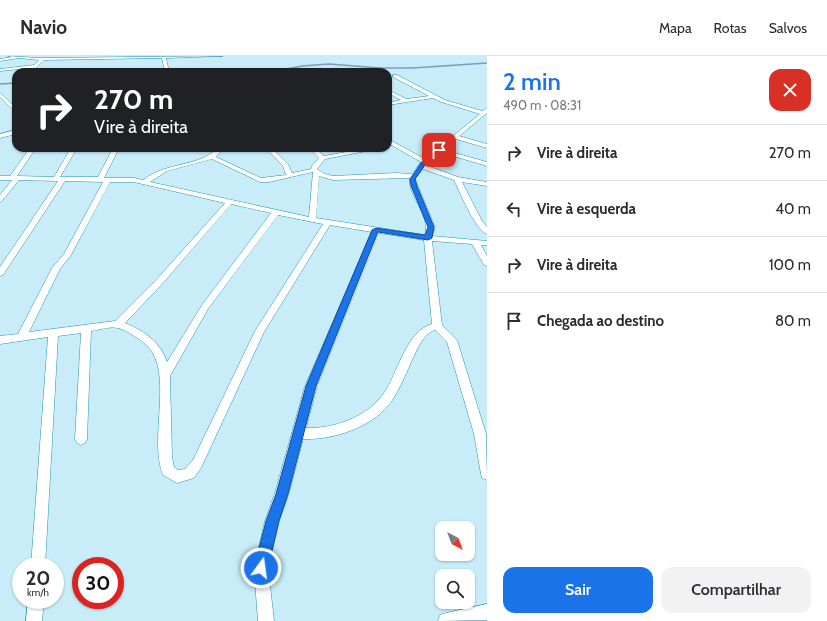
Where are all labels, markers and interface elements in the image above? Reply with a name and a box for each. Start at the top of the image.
text: Navio [20,16,67,39]
text: Mapa [659,19,692,37]
text: Rotas [714,19,747,37]
text: Salvos [769,19,807,37]
text: 2 min [503,67,561,96]
button: close [769,69,811,111]
text: 270 m [94,82,173,116]
icon: right [28,84,80,136]
text: 490 m · 08:31 [503,97,581,113]
text: Vire à direita [94,116,188,138]
pin [422,133,456,167]
icon: arrive [428,139,450,161]
icon: right [503,142,525,164]
text: Vire à direita [537,144,618,162]
text: 270 m [769,144,811,162]
icon: left [503,198,525,220]
text: Vire à esquerda [537,200,636,218]
text: 40 m [775,200,811,218]
icon: right [503,254,525,276]
text: Vire à direita [537,256,618,274]
text: 100 m [769,256,811,274]
icon: arrive [503,310,525,332]
text: Chegada ao destino [537,312,664,330]
text: 80 m [775,312,811,330]
north arrow [435,521,475,561]
map controls [435,521,475,609]
position arrow [240,547,282,589]
speed limit sign: 30 [72,557,124,609]
text: 20 [26,566,50,590]
button: Sair [503,567,653,613]
button: Compartilhar [661,567,811,613]
button: search [435,569,475,609]
text: km/h [27,586,49,599]

